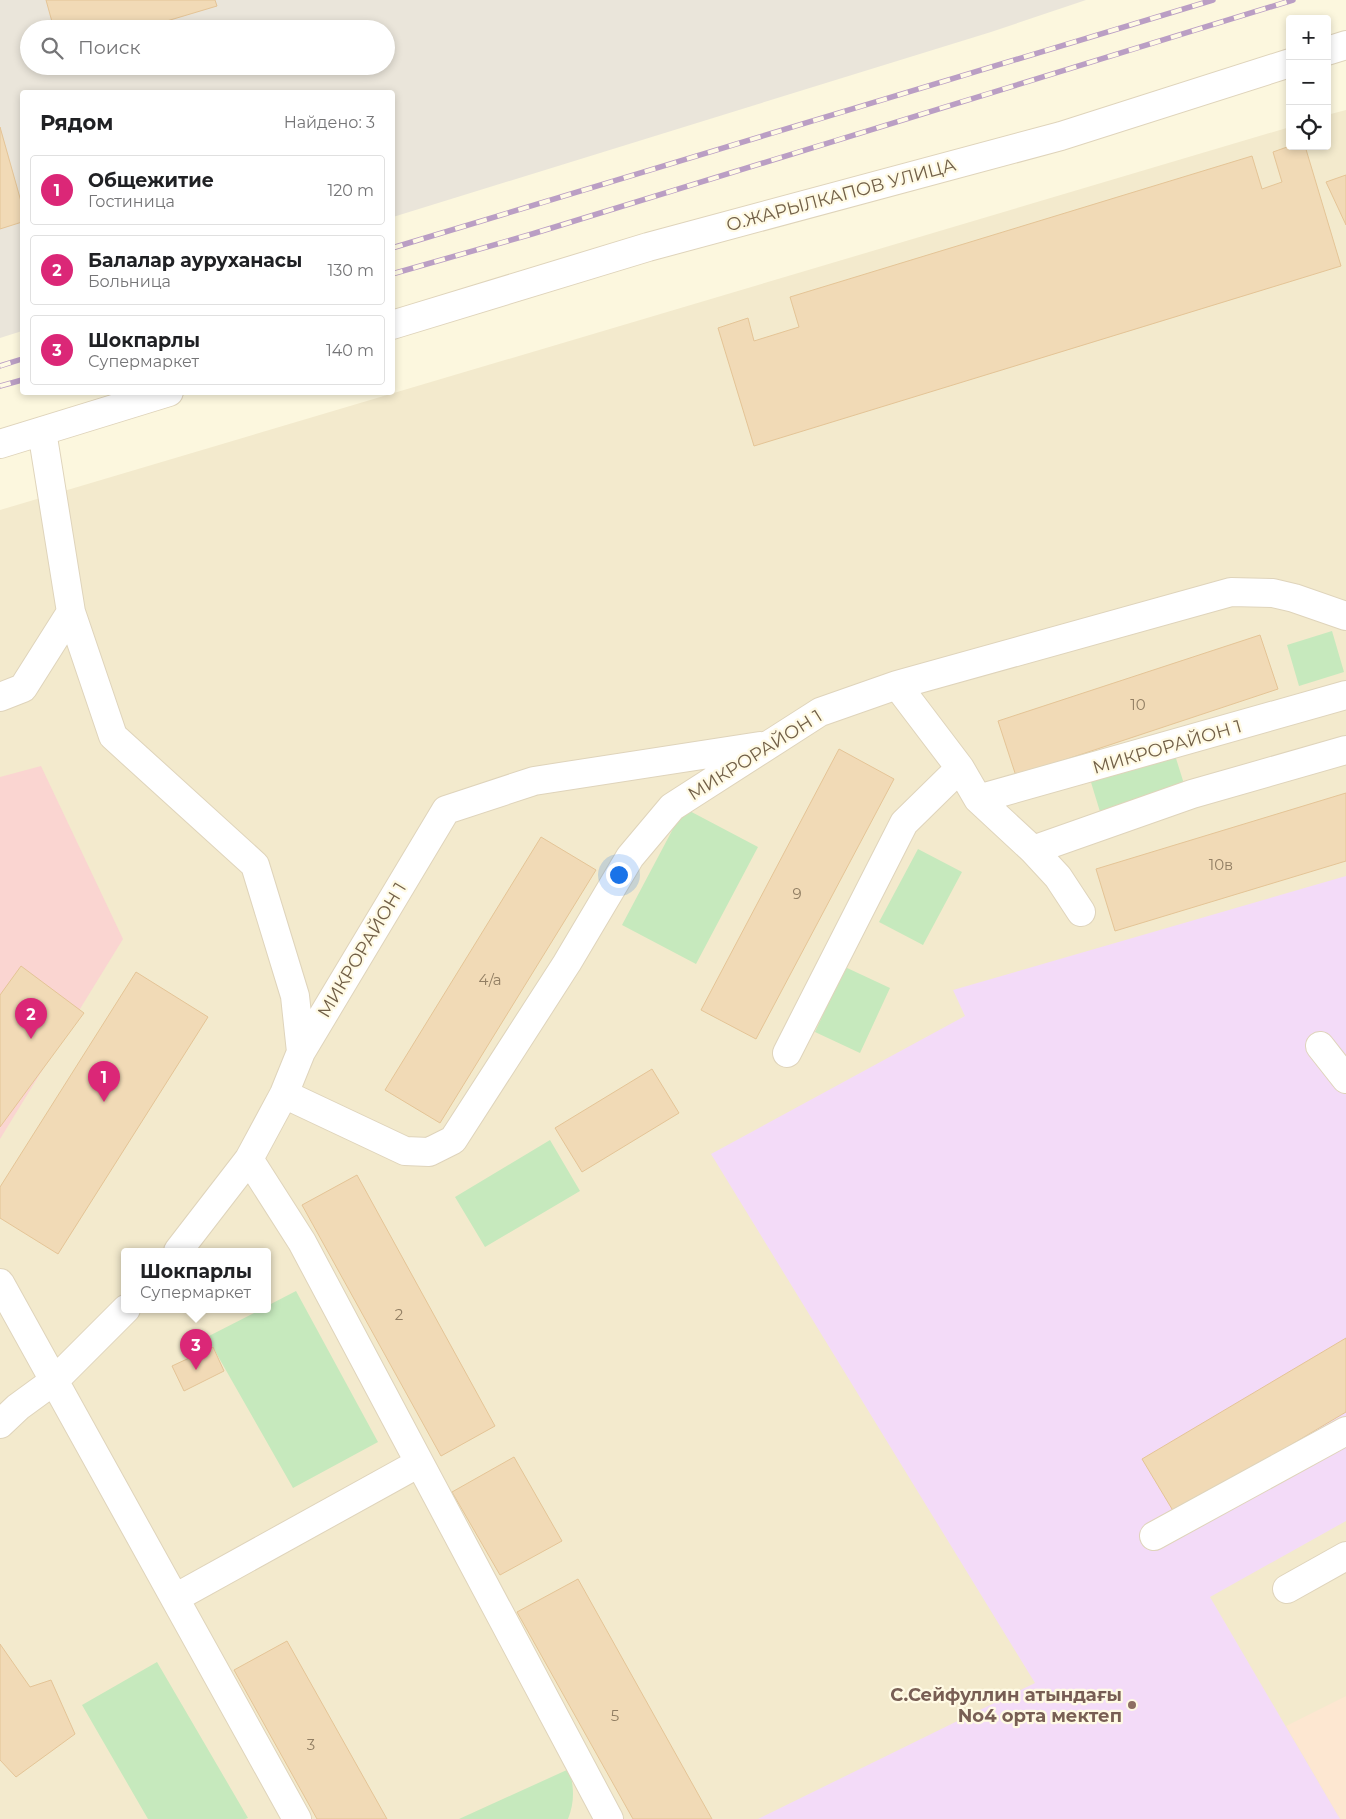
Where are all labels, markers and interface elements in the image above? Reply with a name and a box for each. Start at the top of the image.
map controls [1286,15,1331,150]
button: + [1286,15,1331,60]
search box [20,20,395,75]
icon: search [38,34,66,62]
text: Поиск [78,36,141,59]
button: − [1286,60,1331,105]
button: locate [1286,105,1331,150]
text: Рядом [40,110,113,135]
text: Найдено: 3 [284,113,375,132]
street label: О.ЖАРЫЛКАПОВ УЛИЦА [724,154,959,236]
text: Общежитие [88,169,214,192]
text: 1 [54,181,60,200]
text: 120 m [327,181,374,200]
text: Гостиница [88,192,175,211]
text: Балалар ауруханасы [88,249,302,272]
text: 2 [52,261,62,280]
text: 130 m [327,261,374,280]
text: Больница [88,272,171,291]
text: Шокпарлы [88,329,200,352]
text: 3 [52,341,62,360]
text: 140 m [326,341,374,360]
text: Супермаркет [88,352,199,371]
house number: 10 [1130,695,1146,714]
street label: МИКРОРАЙОН 1 [684,705,826,805]
street label: МИКРОРАЙОН 1 [1090,715,1244,779]
house number: 10в [1209,855,1233,874]
your location [606,862,632,888]
street label: МИКРОРАЙОН 1 [313,878,411,1022]
house number: 9 [792,884,802,903]
house number: 4/а [478,970,502,989]
pin: 2 [15,998,47,1039]
pin: 1 [88,1061,120,1102]
popup [121,1248,271,1313]
text: Шокпарлы [140,1260,252,1283]
text: Супермаркет [140,1283,251,1302]
house number: 2 [395,1305,403,1324]
pin: 3 [180,1329,212,1370]
place label: С.Сейфуллин атындағы No4 орта мектеп [890,1684,1122,1727]
marker: С.Сейфуллин атындағы No4 орта мектеп [1126,1699,1138,1711]
house number: 5 [611,1706,619,1725]
house number: 3 [307,1735,315,1754]

